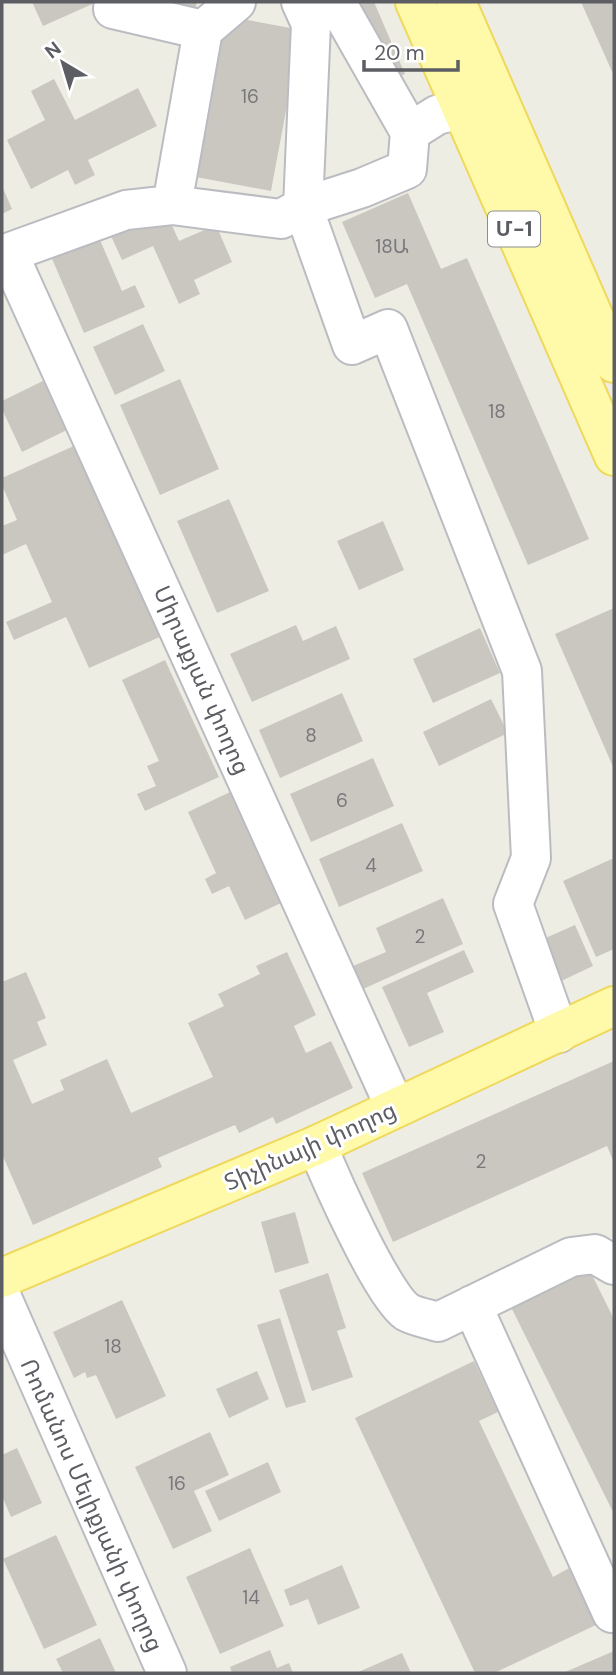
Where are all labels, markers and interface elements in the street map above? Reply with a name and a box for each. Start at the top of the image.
north arrow [28,28,98,98]
scale bar [364,28,458,72]
text: N [40,36,66,64]
text: 20 m [374,39,425,67]
house number: 16 [241,84,259,109]
road number: Մ-1 [488,212,540,246]
house number: 18Ա [375,234,409,259]
house number: 18 [488,399,506,424]
street label: Միրաքյան փողոց [147,581,257,779]
house number: 8 [305,723,317,748]
house number: 6 [336,788,348,813]
house number: 4 [365,853,377,878]
house number: 2 [415,924,426,949]
street label: Տիչինայի փողոց [219,1095,401,1197]
house number: 2 [476,1149,487,1174]
house number: 18 [104,1334,122,1359]
street label: Ռոմանոս Մելիքյանի փողոց [14,1354,170,1656]
house number: 16 [168,1471,186,1496]
house number: 14 [242,1585,260,1610]

